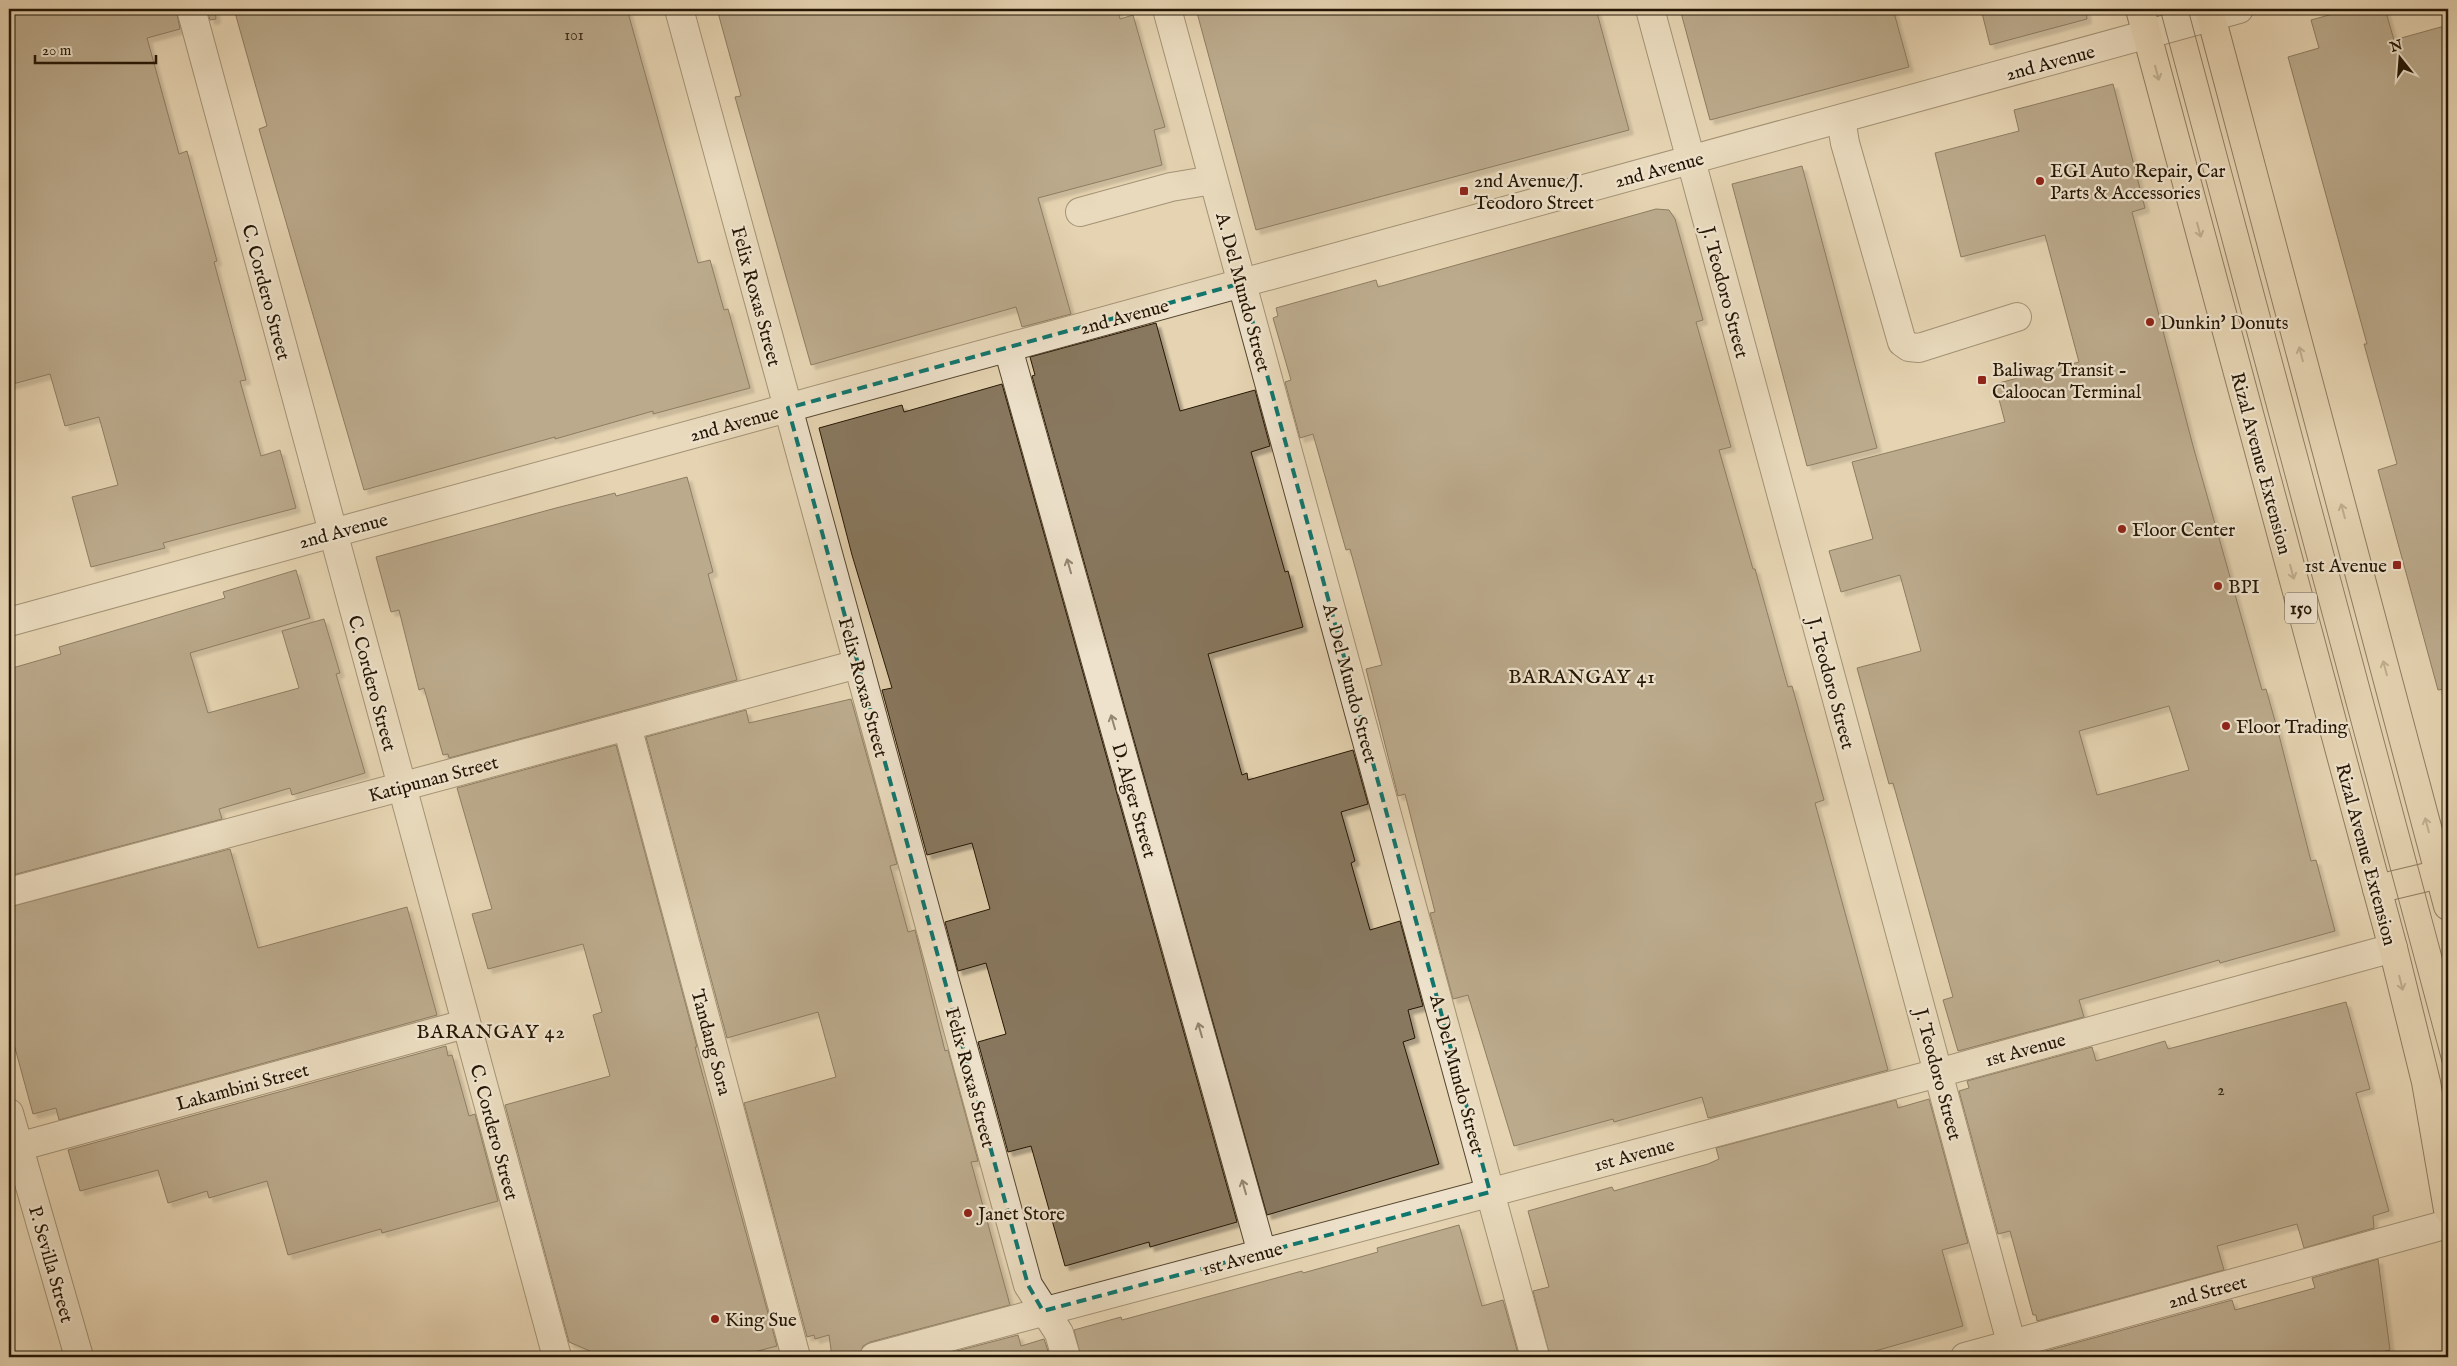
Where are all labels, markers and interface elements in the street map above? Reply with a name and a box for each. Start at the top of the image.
house number: 101 [564,26,584,46]
scale bar [35,32,156,64]
north arrow [2374,32,2424,82]
text: N [2387,36,2405,57]
street label: 2nd Avenue [2003,40,2098,87]
text: 20 m [42,41,72,60]
one-way arrow [2153,64,2162,80]
street label: 2nd Avenue [1612,147,1707,194]
place label: EGI Auto Repair, Car Parts & Accessories [2050,160,2226,206]
place label: 2nd Avenue/J. Teodoro Street [1474,170,1595,216]
marker: EGI Auto Repair, Car Parts & Accessories [2034,175,2046,187]
marker: 2nd Avenue/J. Teodoro Street [1458,185,1470,197]
street label: A. Del Mundo Street [1209,209,1275,375]
one-way arrow [2195,221,2205,237]
street label: C. Cordero Street [235,222,295,364]
street label: J. Teodoro Street [1694,222,1753,361]
street label: Felix Roxas Street [725,224,785,370]
street label: 2nd Avenue [1077,294,1172,341]
place label: Dunkin' Donuts [2160,312,2288,336]
marker: Dunkin' Donuts [2144,316,2156,328]
one-way arrow [2296,346,2305,362]
place label: Baliwag Transit - Caloocan Terminal [1992,359,2142,405]
street label: Rizal Avenue Extension [2224,370,2296,557]
marker: Baliwag Transit - Caloocan Terminal [1976,374,1988,386]
street label: 2nd Avenue [687,401,782,448]
one-way arrow [2338,503,2347,519]
street label: 2nd Avenue [296,508,391,555]
place label: Floor Center [2132,519,2235,543]
marker: Floor Center [2116,523,2128,535]
place label: 1st Avenue [2305,555,2387,579]
one-way arrow [1064,558,1074,574]
marker: 1st Avenue [2391,559,2403,571]
one-way arrow [2287,564,2297,580]
place label: BPI [2228,576,2260,600]
marker: BPI [2212,580,2224,592]
road number: 150 [2285,592,2317,624]
street label: A. Del Mundo Street [1316,600,1382,766]
street label: C. Cordero Street [341,613,401,755]
street label: J. Teodoro Street [1800,613,1859,752]
street label: Felix Roxas Street [832,615,892,761]
one-way arrow [2379,660,2389,676]
district label: BARANGAY 41 [1508,665,1656,690]
one-way arrow [1108,715,1118,731]
place label: Floor Trading [2236,716,2349,740]
marker: Floor Trading [2220,720,2232,732]
street label: D. Alger Street [1105,740,1161,861]
street label: Katipunan Street [366,751,501,809]
street label: Rizal Avenue Extension [2329,761,2401,948]
one-way arrow [2422,817,2431,833]
one-way arrow [2397,975,2406,991]
street label: Tandang Sora [684,987,736,1099]
street label: A. Del Mundo Street [1423,991,1489,1157]
street label: J. Teodoro Street [1907,1004,1966,1143]
street label: Felix Roxas Street [939,1005,999,1151]
district label: BARANGAY 42 [416,1020,566,1045]
one-way arrow [1195,1023,1204,1039]
street label: 1st Avenue [1983,1029,2069,1073]
street label: Lakambini Street [174,1059,312,1117]
street label: C. Cordero Street [463,1062,523,1204]
house number: 2 [2217,1081,2225,1101]
street label: 1st Avenue [1592,1134,1678,1178]
one-way arrow [1239,1179,1248,1195]
street label: P. Sevilla Street [22,1203,78,1326]
place label: Janet Store [976,1203,1065,1227]
marker: Janet Store [962,1207,974,1219]
street label: 1st Avenue [1200,1238,1286,1282]
street label: 2nd Street [2166,1271,2250,1315]
place label: King Sue [725,1309,797,1333]
marker: King Sue [709,1313,721,1325]

